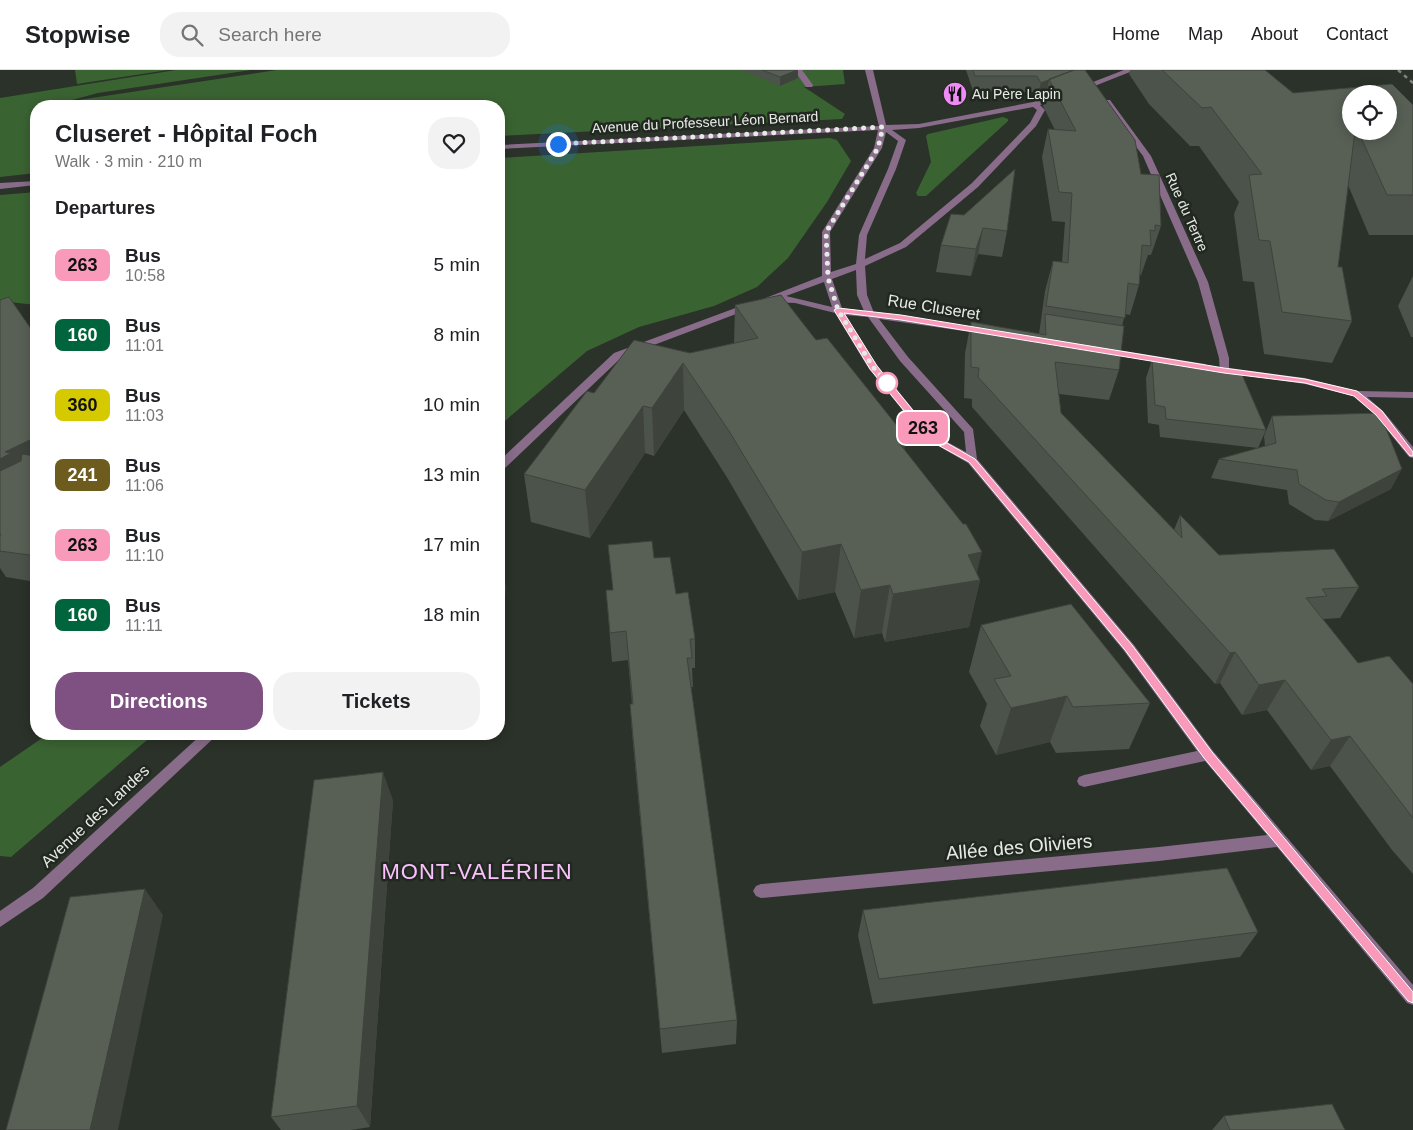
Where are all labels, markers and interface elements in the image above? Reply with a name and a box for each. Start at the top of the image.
search box [160,12,510,57]
text: Stopwise [25,21,130,48]
icon: search [178,21,206,49]
text: Search here [218,24,322,45]
text: Home [1112,24,1160,44]
text: Map [1188,24,1223,44]
text: About [1251,24,1298,44]
text: Contact [1326,24,1388,44]
restaurant icon: Au Père Lapin [942,81,968,107]
map controls [1342,85,1397,140]
button: locate [1342,85,1397,140]
place label: Au Père Lapin [972,86,1061,102]
street label: Avenue du Professeur Léon Bernard [591,108,819,136]
button: heart [428,117,480,169]
text: Cluseret - Hôpital Foch [55,120,318,147]
your location [546,132,571,157]
text: Walk · 3 min · 210 m [55,153,202,170]
street label: Rue du Tertre [1162,170,1212,254]
text: Departures [55,197,155,218]
text: Bus [125,245,161,266]
text: 5 min [434,254,480,275]
text: 263 [67,255,98,275]
text: 10:58 [125,267,165,284]
street label: Rue Cluseret [887,291,982,323]
text: Bus [125,315,161,336]
text: 8 min [434,324,480,345]
text: 160 [67,325,98,345]
text: 11:01 [125,337,164,354]
unlabelled marker [876,372,898,394]
text: Bus [125,385,161,406]
text: 10 min [423,394,480,415]
text: 360 [67,395,98,415]
text: 11:03 [125,407,164,424]
line badge: 263 [894,412,952,444]
text: 263 [908,418,938,438]
text: Bus [125,455,161,476]
text: 13 min [423,464,480,485]
text: 241 [67,465,98,485]
text: 11:06 [125,477,164,494]
text: Bus [125,525,161,546]
text: 17 min [423,534,480,555]
text: 263 [67,535,98,555]
text: 11:10 [125,547,164,564]
text: Bus [125,595,161,616]
text: 18 min [423,604,480,625]
text: 160 [67,605,98,625]
text: 11:11 [125,617,163,634]
button: Directions [55,672,263,730]
button: Tickets [273,672,480,730]
street label: Avenue des Landes [38,762,152,870]
street label: Allée des Oliviers [945,830,1093,864]
district label: MONT-VALÉRIEN [381,859,573,884]

